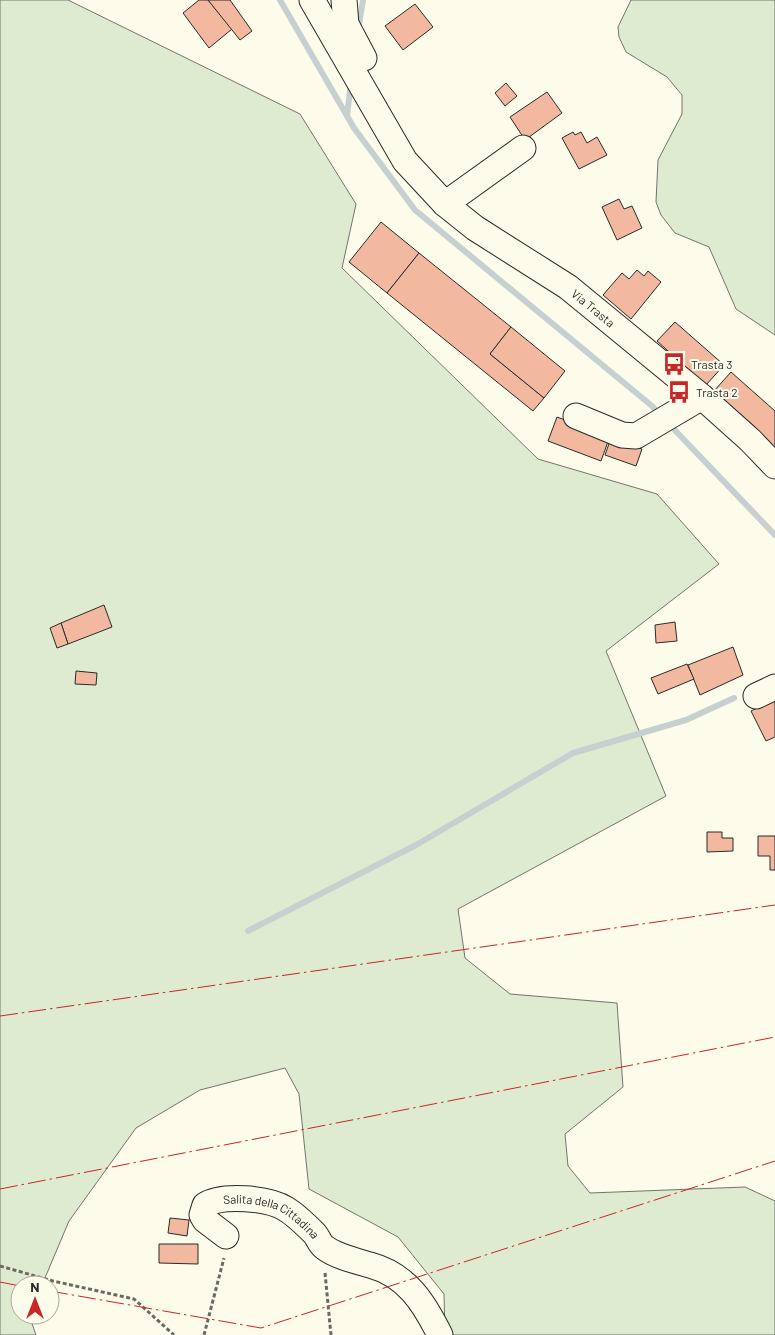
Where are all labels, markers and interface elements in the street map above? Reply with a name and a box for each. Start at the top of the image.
street label: Via Trasta [569,286,618,330]
bus stop icon: Trasta 3 [661,351,687,377]
place label: Trasta 3 [691,357,733,371]
bus stop icon: Trasta 2 [666,379,692,405]
place label: Trasta 2 [696,385,738,399]
street label: Salita della Cittadina [222,1191,323,1241]
north arrow [10,1275,60,1325]
text: N [30,1278,40,1295]

